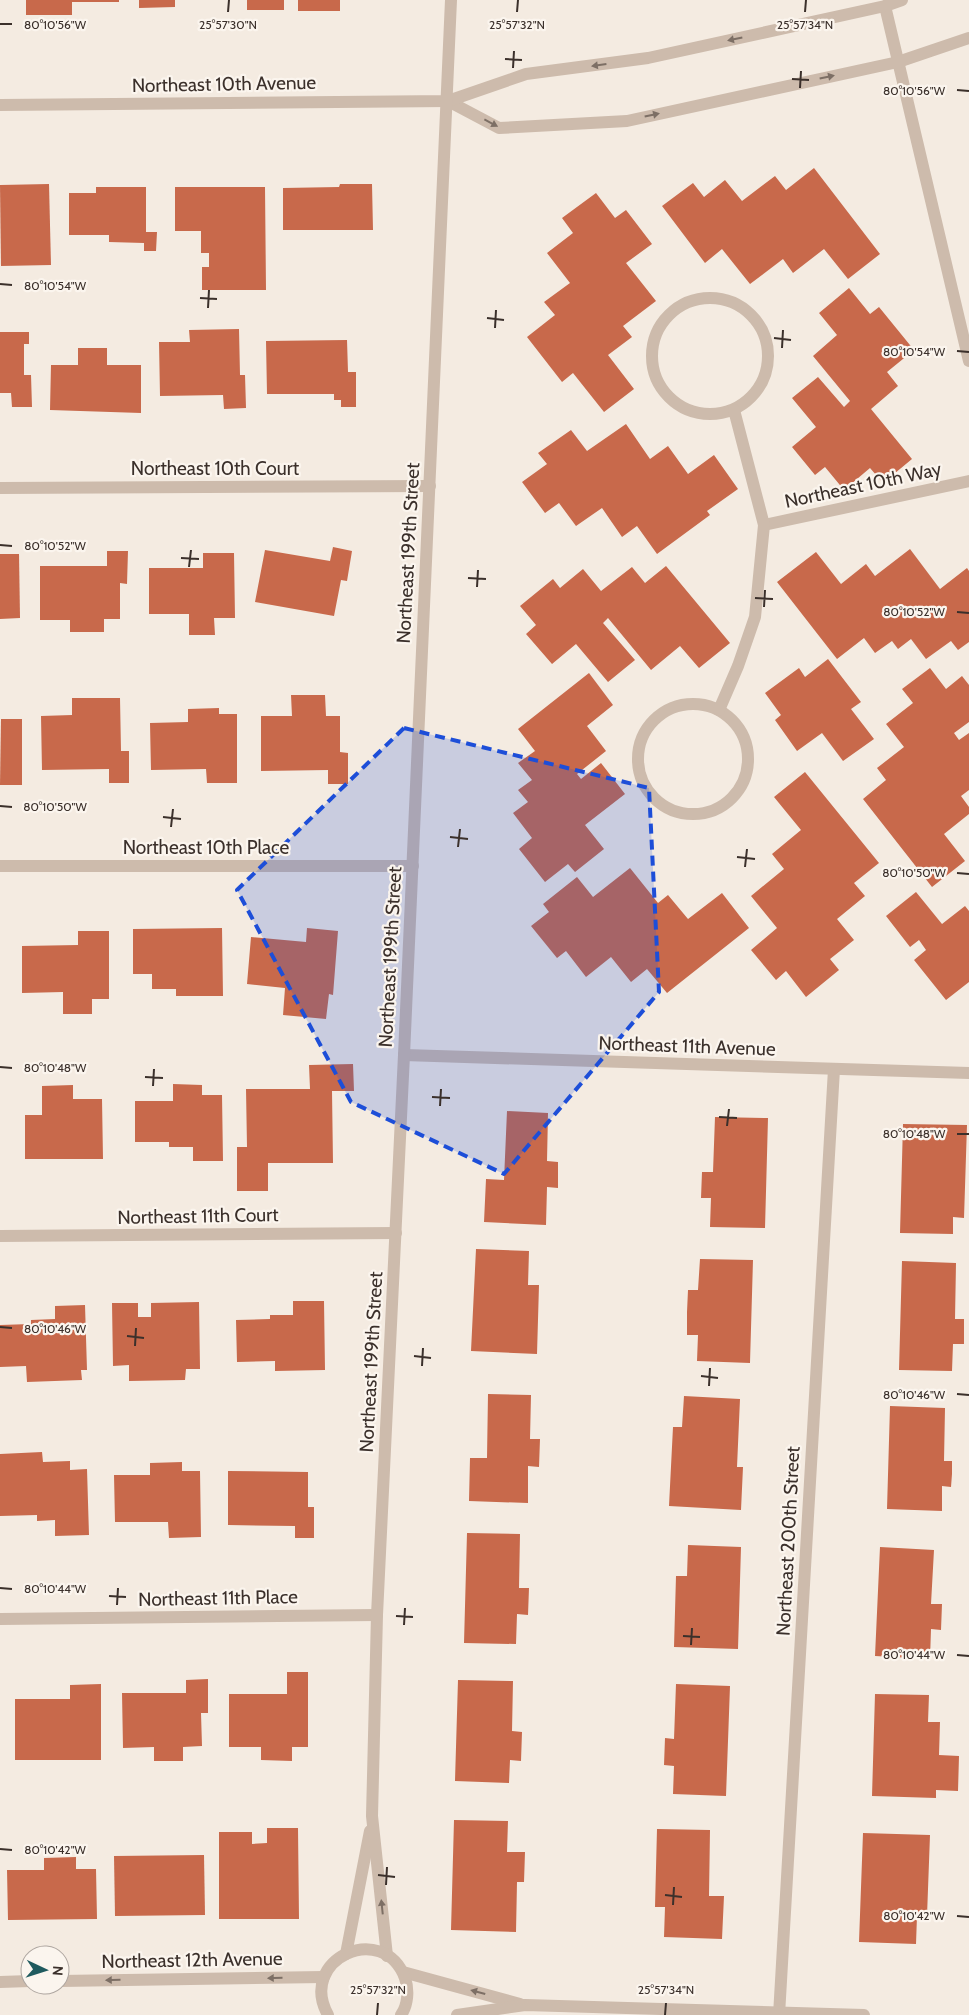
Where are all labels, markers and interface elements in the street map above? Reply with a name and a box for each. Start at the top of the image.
text: 80°10'56"W [24,17,87,32]
text: 25°57'30"N [199,17,257,32]
text: 25°57'32"N [489,17,545,32]
text: 25°57'34"N [777,17,833,32]
one-way arrow [727,35,742,43]
one-way arrow [591,61,607,69]
street label: Northeast 10th Avenue [132,71,317,97]
one-way arrow [820,73,835,81]
text: 80°10'56"W [883,83,946,98]
one-way arrow [644,111,659,119]
one-way arrow [484,119,498,127]
text: 80°10'54"W [24,278,87,293]
text: 80°10'54"W [883,344,946,359]
street label: Northeast 10th Court [131,457,300,480]
street label: Northeast 10th Way [783,457,944,513]
street label: Northeast 199th Street [392,461,424,644]
text: 80°10'52"W [24,538,86,553]
text: 80°10'52"W [883,604,945,619]
text: 80°10'50"W [23,799,87,814]
street label: Northeast 10th Place [123,836,290,859]
street label: Northeast 199th Street [374,865,406,1048]
text: 80°10'50"W [882,865,946,880]
street label: Northeast 11th Avenue [598,1031,776,1061]
text: 80°10'48"W [24,1060,87,1075]
text: 80°10'48"W [883,1126,946,1141]
street label: Northeast 11th Court [117,1203,279,1229]
street label: Northeast 199th Street [355,1270,387,1453]
text: 80°10'46"W [24,1321,87,1336]
text: 80°10'46"W [883,1387,946,1402]
street label: Northeast 200th Street [772,1445,804,1636]
text: 80°10'44"W [24,1581,87,1596]
street label: Northeast 11th Place [138,1585,298,1611]
text: 80°10'44"W [883,1647,946,1662]
text: 80°10'42"W [24,1842,86,1857]
one-way arrow [378,1899,386,1915]
text: 80°10'42"W [883,1908,945,1923]
north arrow [20,1945,70,1995]
street label: Northeast 12th Avenue [101,1947,283,1973]
text: N [49,1965,67,1976]
one-way arrow [267,1974,283,1982]
one-way arrow [104,1976,120,1984]
text: 25°57'32"N [350,1982,406,1997]
text: 25°57'34"N [638,1982,694,1997]
one-way arrow [470,1988,485,1996]

